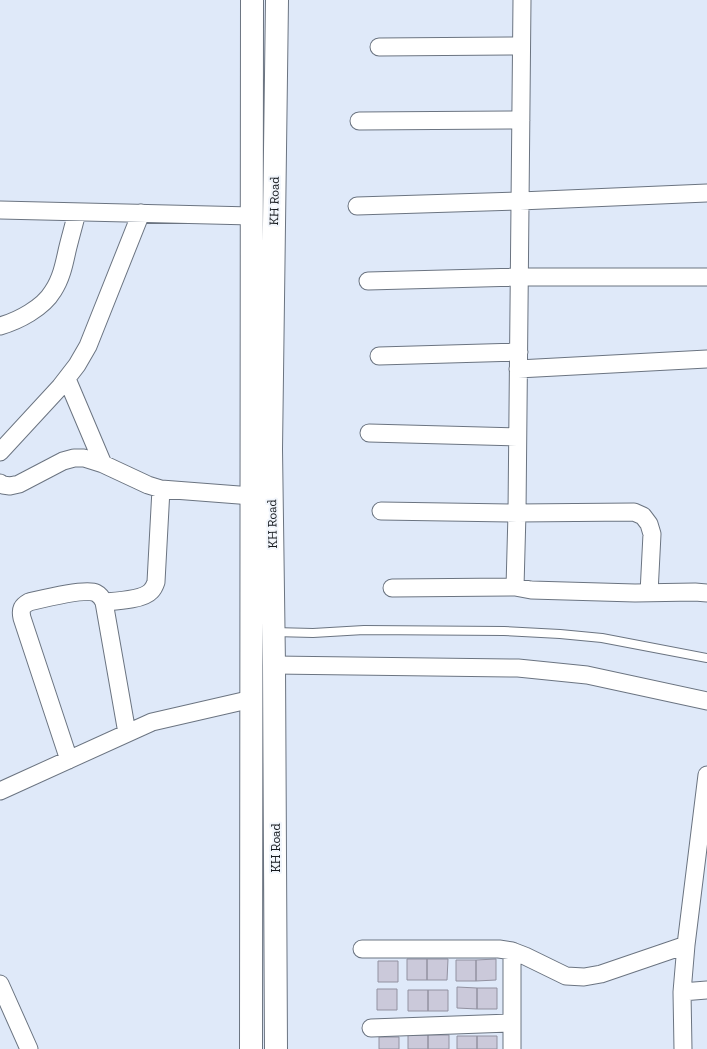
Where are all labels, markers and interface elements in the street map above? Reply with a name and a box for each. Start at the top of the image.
street label: KH Road [266,176,282,226]
street label: KH Road [264,499,280,549]
street label: KH Road [268,823,283,873]

